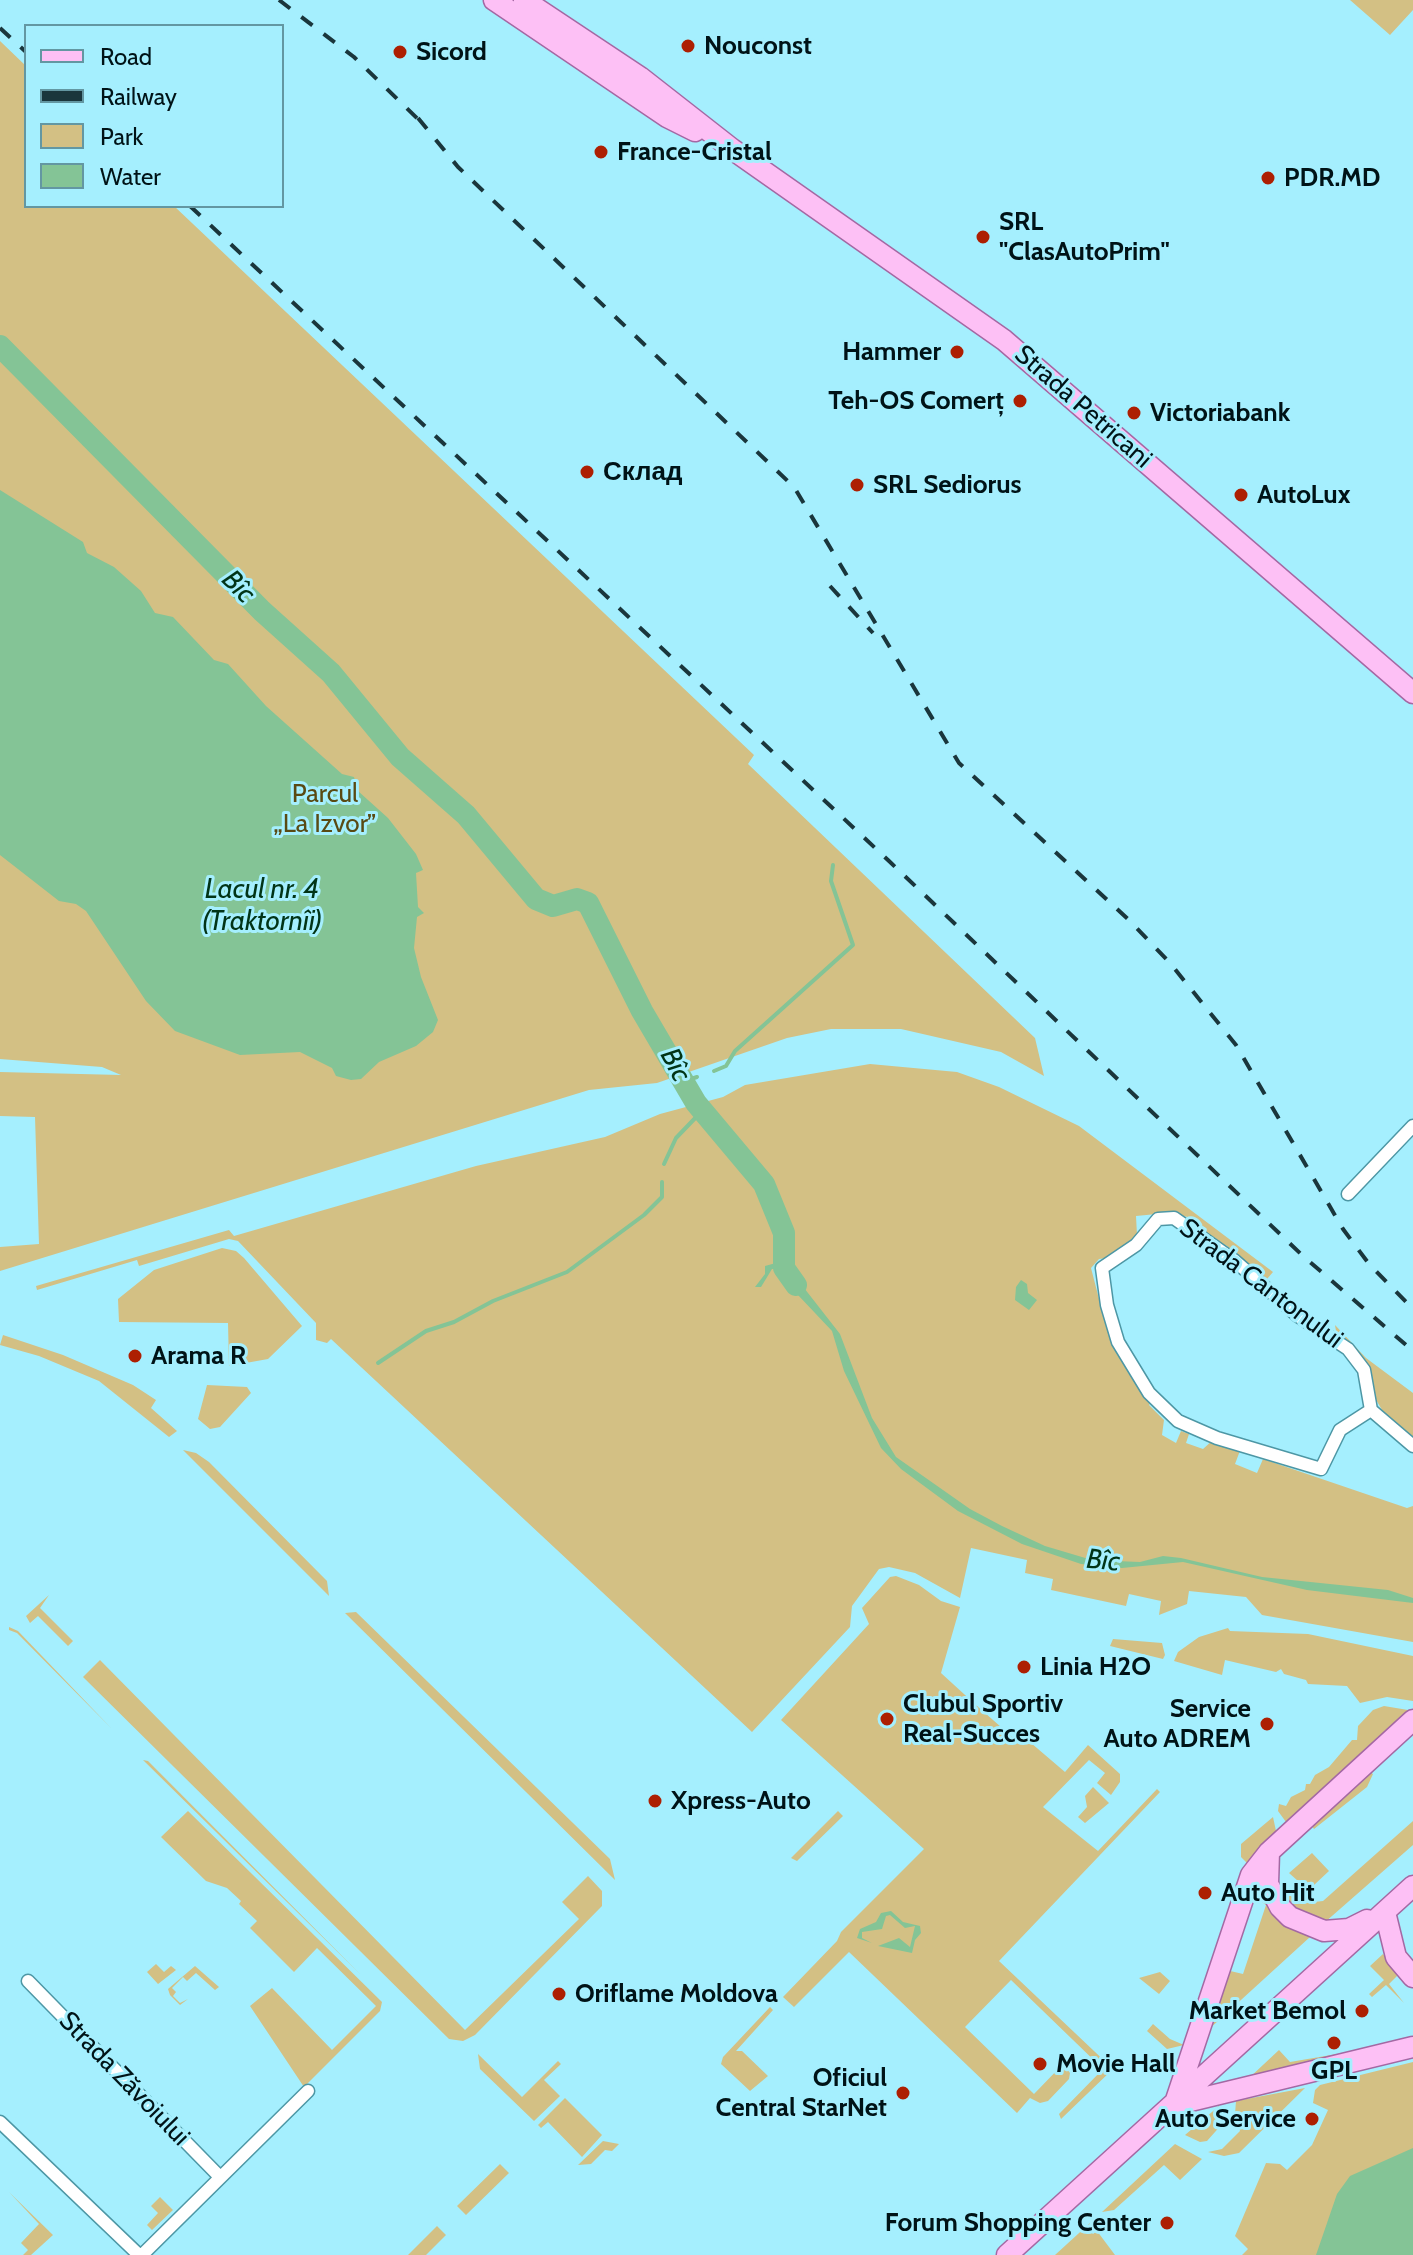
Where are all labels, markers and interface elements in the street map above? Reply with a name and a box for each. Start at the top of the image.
legend [24,24,284,208]
place label: Nouconst [704,30,812,62]
place label: Sicord [416,36,487,68]
marker: Nouconst [679,37,697,55]
text: Road [100,42,152,71]
marker: Sicord [391,43,409,61]
text: Railway [100,82,177,111]
text: Park [100,122,143,151]
place label: France-Cristal [617,136,772,168]
marker: France-Cristal [592,143,610,161]
text: Water [100,162,161,191]
place label: PDR.MD [1284,162,1381,194]
marker: PDR.MD [1259,169,1277,187]
place label: SRL "ClasAutoPrim" [999,206,1170,268]
marker: SRL "ClasAutoPrim" [974,228,992,246]
place label: Hammer [842,336,941,368]
street label: Strada Petricani [1008,339,1158,475]
marker: Hammer [948,343,966,361]
place label: Teh-OS Comerț [828,385,1004,417]
marker: Teh-OS Comerț [1011,392,1029,410]
place label: Victoriabank [1150,397,1290,429]
marker: Victoriabank [1125,404,1143,422]
place label: Склад [603,456,683,488]
marker: Склад [578,463,596,481]
place label: SRL Sediorus [873,469,1022,501]
marker: SRL Sediorus [848,476,866,494]
place label: AutoLux [1257,479,1350,511]
marker: AutoLux [1232,486,1250,504]
water label: Bîc [214,563,262,611]
park label: Parcul „La Izvor” [274,778,376,840]
water label: Lacul nr. 4 (Traktornîi) [202,873,322,939]
water label: Bîc [652,1042,698,1088]
street label: Strada Cantonului [1173,1213,1349,1355]
place label: Arama R [151,1340,246,1372]
marker: Arama R [126,1347,144,1365]
water label: Bîc [1085,1543,1121,1579]
place label: Linia H2O [1040,1651,1151,1683]
marker: Linia H2O [1015,1658,1033,1676]
place label: Clubul Sportiv Real-Succes [903,1688,1063,1750]
place label: Service Auto ADREM [1104,1693,1251,1754]
marker: Clubul Sportiv Real-Succes [878,1710,896,1728]
marker: Service Auto ADREM [1258,1715,1276,1733]
place label: Xpress-Auto [671,1785,811,1817]
marker: Xpress-Auto [646,1792,664,1810]
place label: Auto Hit [1221,1877,1315,1909]
marker: Auto Hit [1196,1884,1214,1902]
place label: Oriflame Moldova [575,1978,778,2010]
marker: Oriflame Moldova [550,1985,568,2003]
place label: Market Bemol [1189,1995,1346,2027]
marker: Market Bemol [1353,2002,1371,2020]
street label: Strada Zăvoiului [52,2006,196,2152]
marker: GPL [1325,2034,1343,2052]
place label: Movie Hall [1056,2048,1176,2080]
marker: Movie Hall [1031,2055,1049,2073]
place label: GPL [1311,2055,1357,2087]
place label: Oficiul Central StarNet [716,2062,887,2124]
marker: Oficiul Central StarNet [894,2084,912,2102]
place label: Auto Service [1155,2103,1296,2135]
marker: Auto Service [1303,2110,1321,2128]
place label: Forum Shopping Center [885,2207,1151,2239]
marker: Forum Shopping Center [1158,2214,1176,2232]

